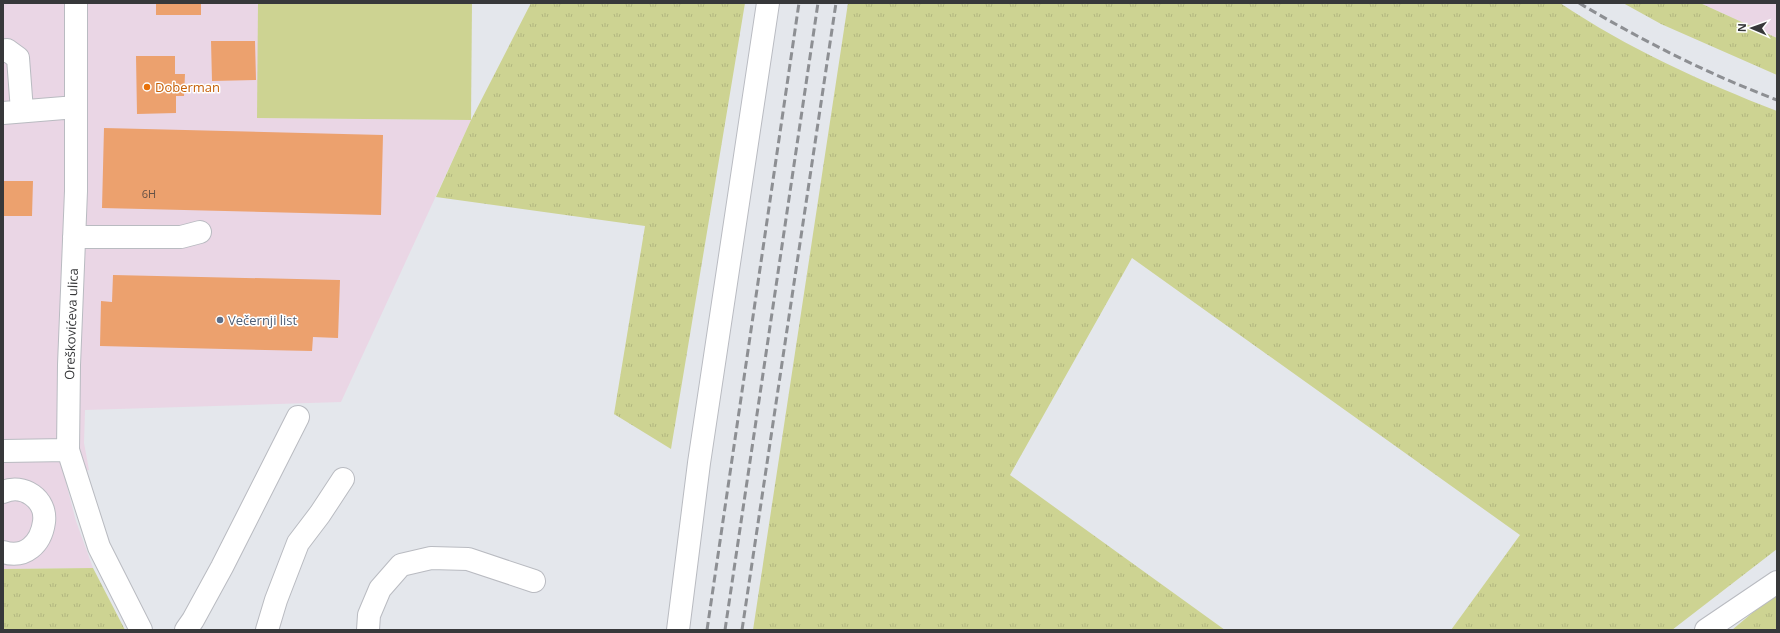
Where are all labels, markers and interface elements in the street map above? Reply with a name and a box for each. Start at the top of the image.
north arrow [1732,8,1772,48]
text: N [1734,23,1749,32]
place label: Doberman [155,78,220,96]
marker: Doberman [142,82,152,92]
house number: 6H [142,186,156,201]
street label: Oreškovićeva ulica [60,268,82,380]
place label: Večernji list [228,311,298,329]
marker: Večernji list [215,315,225,325]

